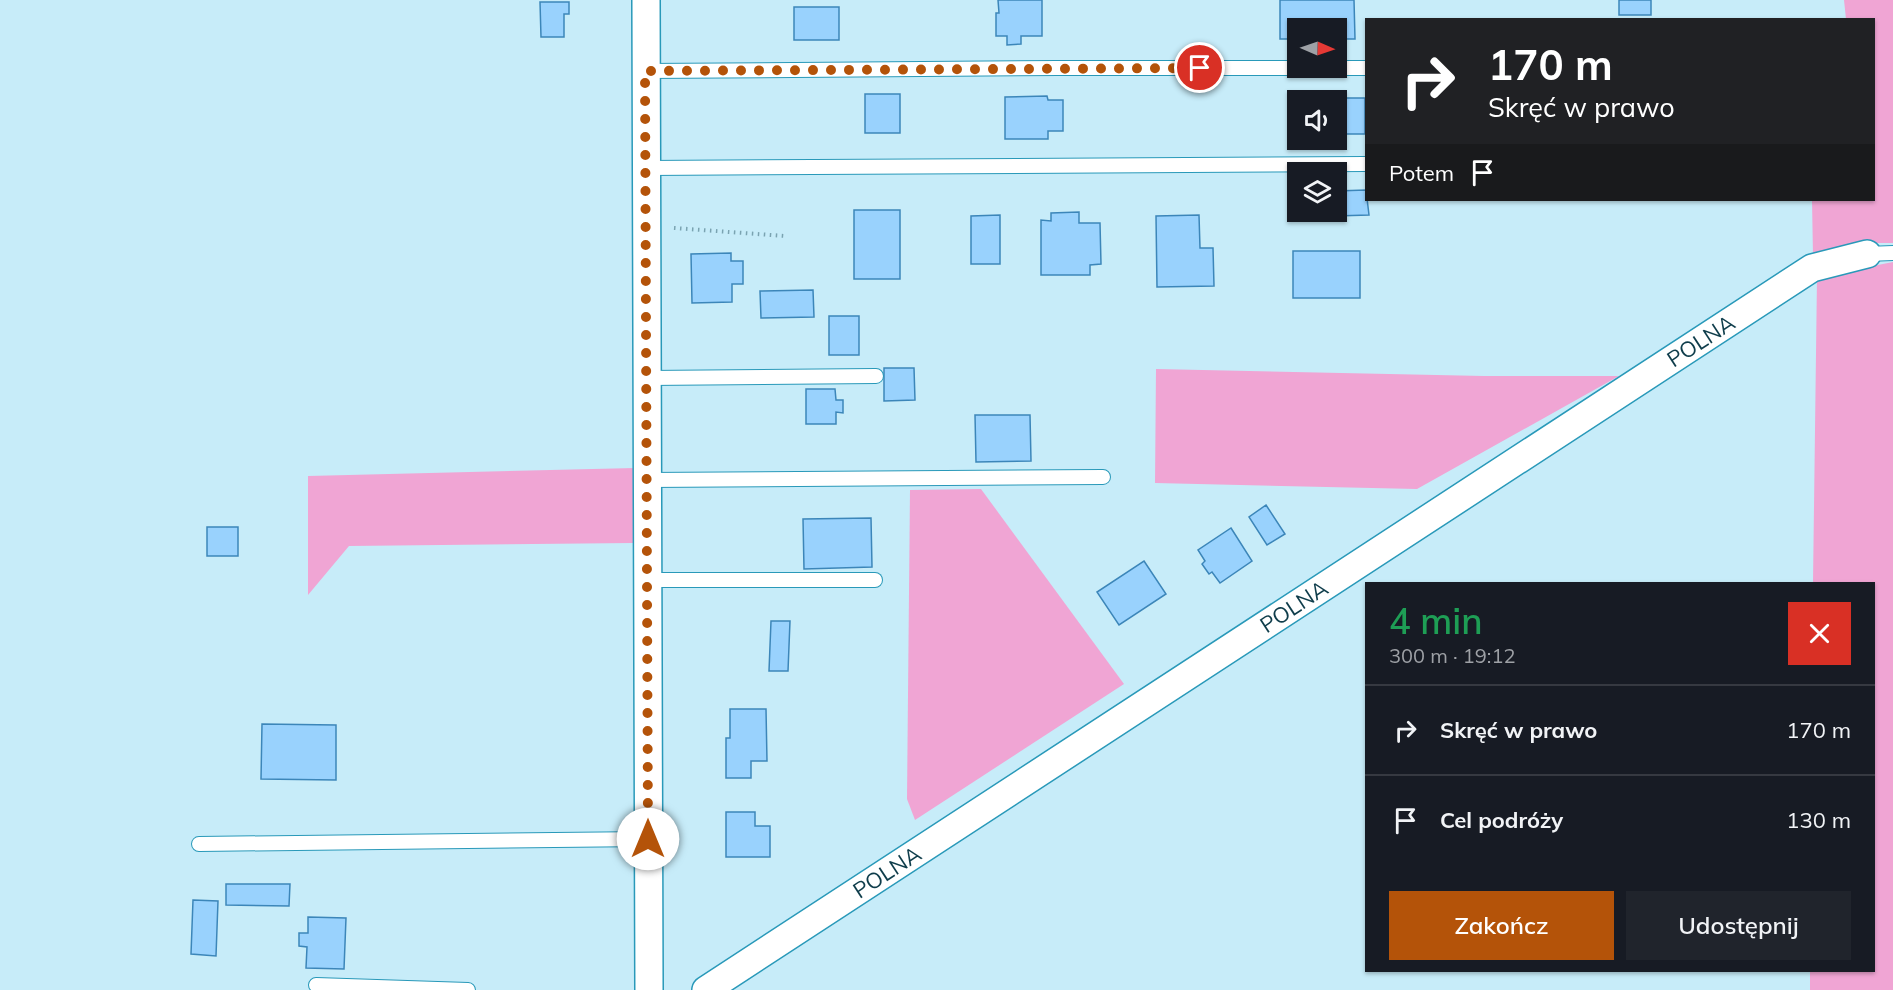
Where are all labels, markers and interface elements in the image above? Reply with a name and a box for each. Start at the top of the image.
north arrow [1287,18,1347,78]
map controls [1287,18,1347,222]
text: 170 m [1488,38,1613,91]
pin [1174,42,1225,93]
icon: right [1389,42,1467,120]
icon: arrive [1183,51,1216,84]
button: sound [1287,90,1347,150]
text: Skręć w prawo [1488,90,1675,124]
icon: arrive [1466,156,1499,189]
text: Potem [1389,159,1454,187]
button: layers [1287,162,1347,222]
street label: POLNA [1661,308,1740,373]
street label: POLNA [1254,574,1333,639]
text: 4 min [1389,598,1483,643]
button: close [1788,602,1851,665]
text: 300 m · 19:12 [1389,643,1515,668]
icon: right [1389,714,1422,747]
text: Skręć w prawo [1440,716,1597,744]
text: 170 m [1786,716,1851,744]
icon: arrive [1389,804,1422,837]
text: Cel podróży [1440,806,1563,834]
text: 130 m [1786,806,1851,834]
position arrow [616,807,680,871]
street label: POLNA [848,839,926,904]
button: Zakończ [1389,891,1614,960]
button: Udostępnij [1626,891,1851,960]

